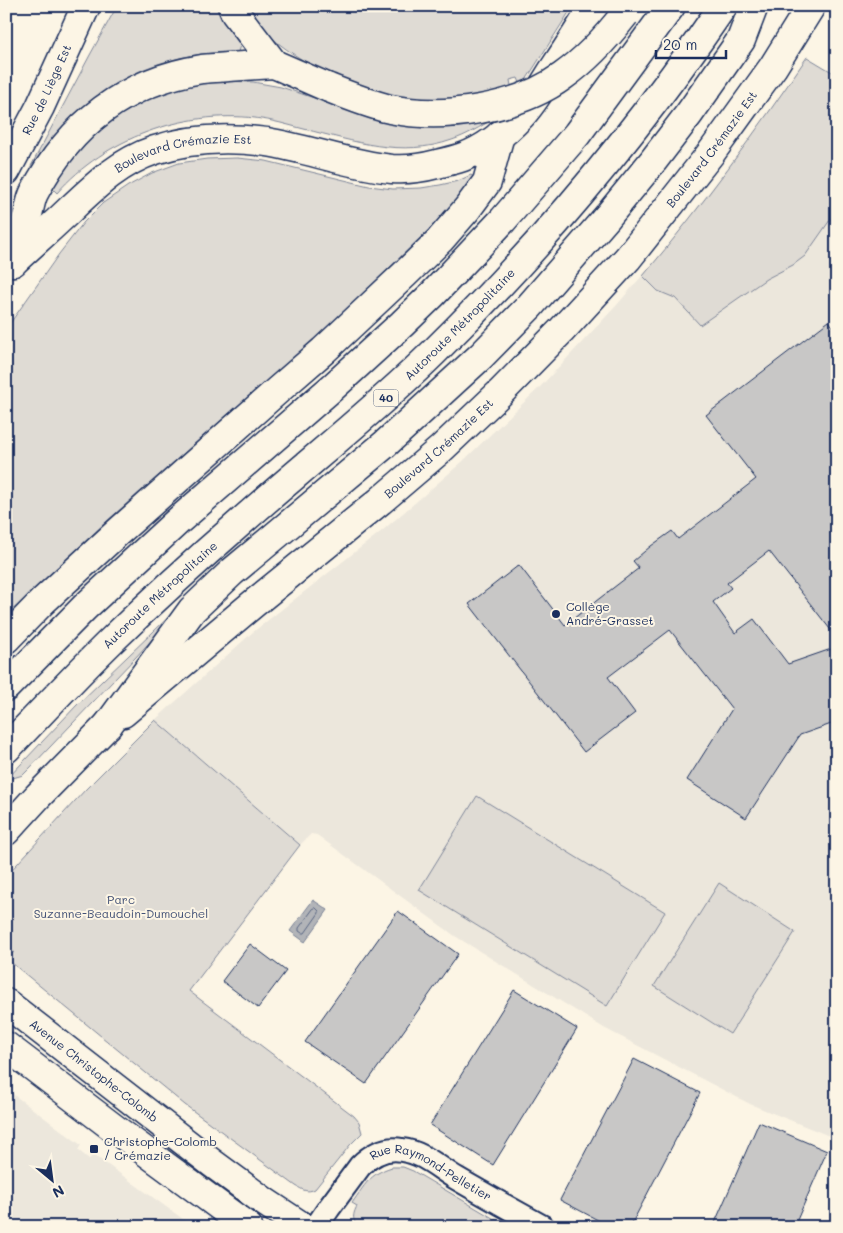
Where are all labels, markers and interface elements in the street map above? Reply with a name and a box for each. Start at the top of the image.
scale bar [656,28,726,60]
text: 20 m [663,34,697,54]
street label: Rue de Liège Est [18,42,74,137]
street label: Boulevard Crémazie Est [662,87,760,210]
street label: Boulevard Crémazie Est [111,130,252,176]
street label: Autoroute Métropolitaine [401,265,518,383]
road number: 40 [374,389,398,406]
street label: Boulevard Crémazie Est [380,395,496,501]
street label: Autoroute Métropolitaine [99,537,220,652]
place label: Collège André-Grasset [566,598,654,628]
marker: Collège André-Grasset [550,608,562,620]
park label: Parc Suzanne-Beaudoin-Dumouchel [34,891,208,921]
street label: Avenue Christophe-Colomb [27,1015,162,1125]
place label: Christophe-Colomb / Crémazie [104,1133,217,1163]
street label: Rue Raymond-Pelletier [366,1140,495,1204]
marker: Christophe-Colomb / Crémazie [88,1143,100,1155]
north arrow [28,1156,78,1206]
text: N [49,1181,68,1203]

